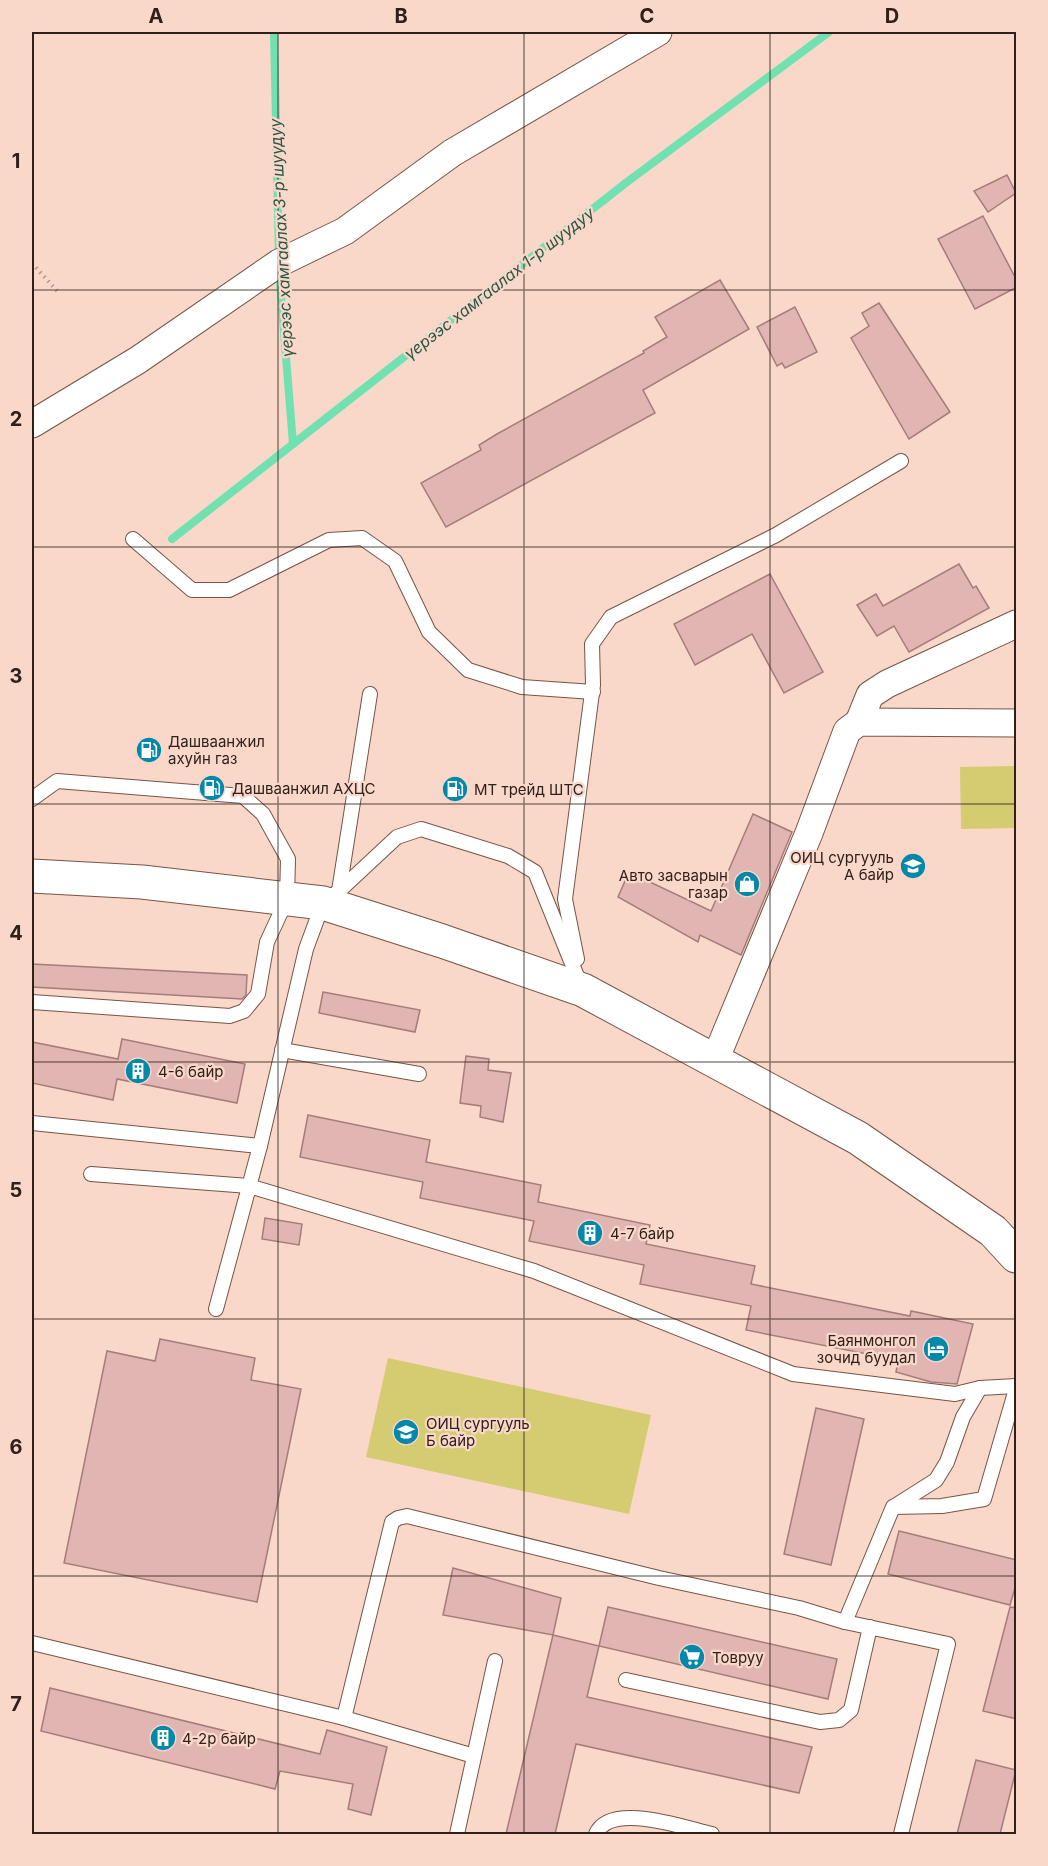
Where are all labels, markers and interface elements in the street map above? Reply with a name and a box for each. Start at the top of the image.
text: A [149,4,164,28]
text: B [394,4,408,28]
text: C [640,4,654,28]
text: D [885,4,899,28]
water label: үерээс хамгаалах 3-р шуудуу [265,117,297,358]
text: 1 [12,149,20,173]
water label: үерээс хамгаалах 1-р шуудуу [400,202,599,363]
text: 2 [10,407,22,431]
text: 3 [10,664,22,688]
place label: Дашваанжил ахуйн газ [168,732,265,768]
fuel station icon: Дашваанжил ахуйн газ [134,735,164,765]
fuel station icon: Дашваанжил АХЦС [197,773,227,803]
fuel station icon: МТ трейд ШТС [440,774,470,804]
place label: Дашваанжил АХЦС [232,779,375,798]
place label: МТ трейд ШТС [474,780,584,799]
place label: ОИЦ сургууль А байр [790,848,894,884]
school or university icon: ОИЦ сургууль А байр [898,851,928,881]
place label: Авто засварын газар [619,866,728,902]
shop icon: Авто засварын газар [732,869,762,899]
text: 4 [9,921,23,945]
building icon: 4-6 байр [123,1056,153,1086]
place label: 4-6 байр [158,1062,223,1081]
text: 5 [10,1178,22,1202]
building icon: 4-7 байр [575,1218,605,1248]
place label: 4-7 байр [610,1224,674,1243]
place label: Баянмонгол зочид буудал [817,1331,916,1367]
hotel icon: Баянмонгол зочид буудал [921,1334,951,1364]
place label: ОИЦ сургууль Б байр [426,1414,530,1450]
school or university icon: ОИЦ сургууль Б байр [391,1417,421,1447]
text: 6 [10,1435,23,1459]
supermarket icon: Товруу [677,1642,707,1672]
place label: Товруу [712,1648,764,1667]
text: 7 [10,1692,22,1716]
building icon: 4-2р байр [148,1723,178,1753]
place label: 4-2р байр [182,1729,256,1748]

